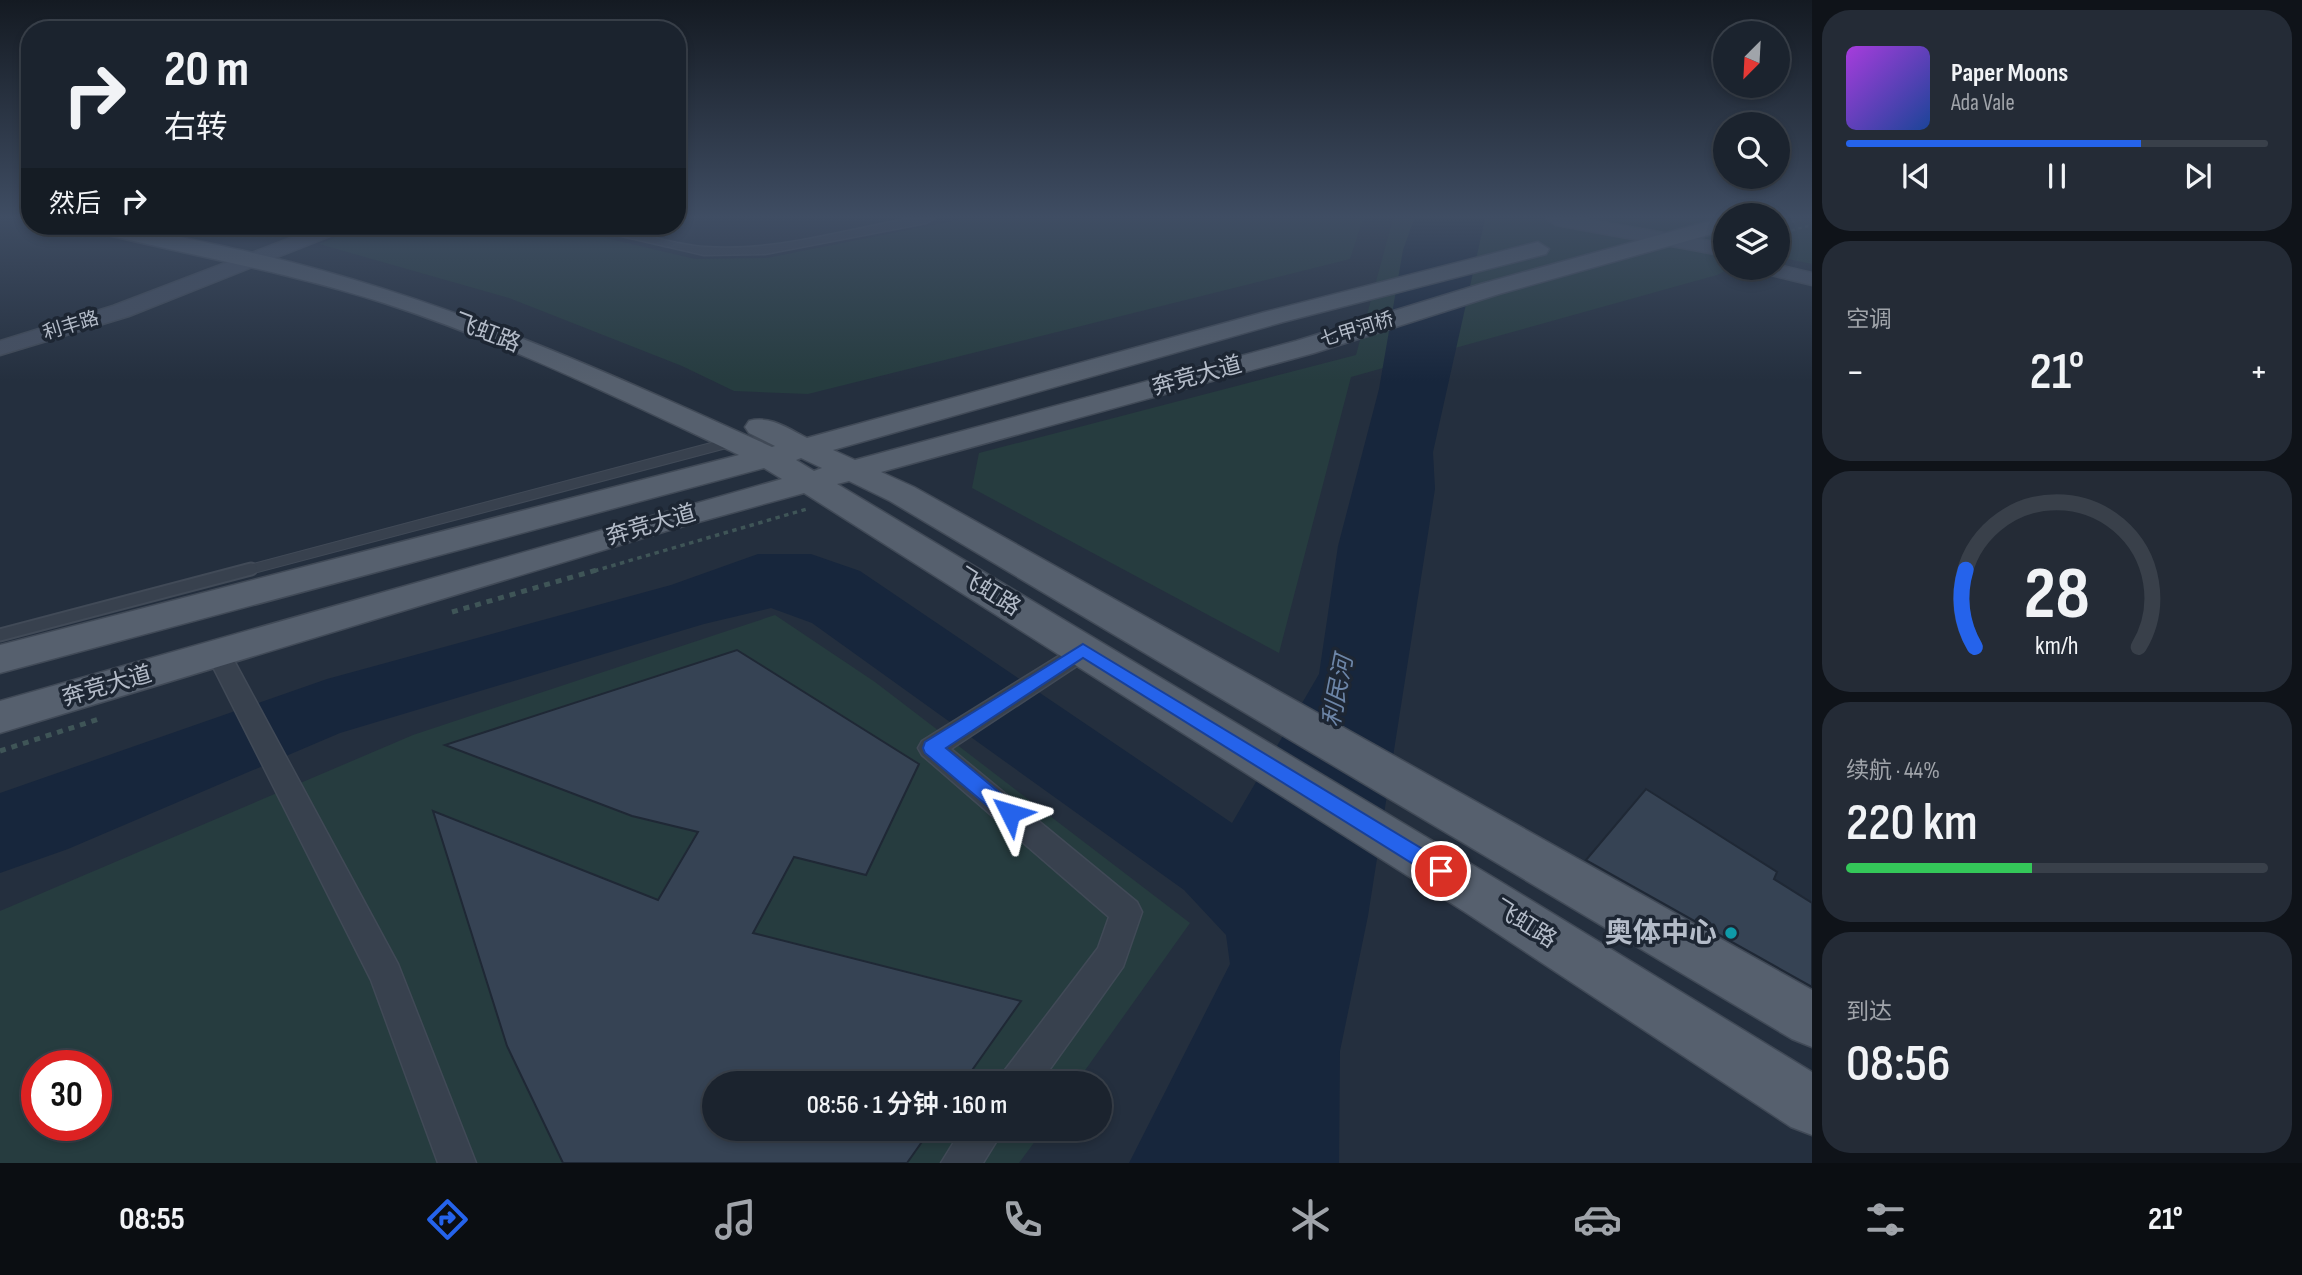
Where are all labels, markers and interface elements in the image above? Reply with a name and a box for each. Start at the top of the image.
north arrow [1713,21,1790,98]
map controls [1713,21,1790,280]
text: 20 m [164,41,249,100]
icon: right [49,49,140,140]
text: Paper Moons [1951,58,2068,89]
text: Ada Vale [1951,89,2015,117]
text: 右转 [164,109,228,148]
button: search [1713,112,1790,189]
icon: previous [1897,157,1935,195]
icon: pause [2038,157,2076,195]
icon: next [2179,157,2217,195]
icon: right [115,182,153,220]
text: 然后 [49,189,101,220]
button: layers [1713,203,1790,280]
text: 空调 [1846,306,1892,334]
street label: 利丰路 [40,307,102,345]
street label: 飞虹路 [450,308,524,358]
street label: 七甲河桥 [1317,308,1397,352]
text: 21° [2030,341,2084,404]
text: − [1846,350,1865,395]
text: + [2249,350,2268,395]
street label: 奔竞大道 [1149,351,1245,401]
street label: 奔竞大道 [603,499,699,551]
text: 28 [2024,552,2090,640]
street label: 飞虹路 [952,562,1026,622]
text: km/h [2035,631,2079,662]
water label: 利民河 [1317,649,1360,729]
street label: 奔竞大道 [59,660,155,712]
text: 续航 · 44% [1846,757,1940,785]
position arrow [973,776,1047,850]
text: 220 km [1846,792,1978,855]
pin [1411,841,1471,901]
icon: arrive [1422,852,1460,890]
street label: 飞虹路 [1488,894,1562,954]
place label: 奥体中心 [1605,917,1717,950]
marker: 奥体中心 [1723,925,1739,941]
text: 到达 [1846,998,1892,1026]
text: 08:56 [1846,1033,1951,1096]
speed limit sign: 30 [21,1050,112,1141]
text: 08:56 · 1 分钟 · 160 m [807,1090,1007,1121]
icon: directions [423,1195,472,1244]
icon: music [711,1195,760,1244]
icon: phone [998,1195,1047,1244]
icon: climate [1286,1195,1335,1244]
icon: car [1573,1195,1622,1244]
icon: filters [1861,1195,1910,1244]
text: 08:55 [119,1200,185,1239]
text: 21° [2148,1200,2183,1239]

